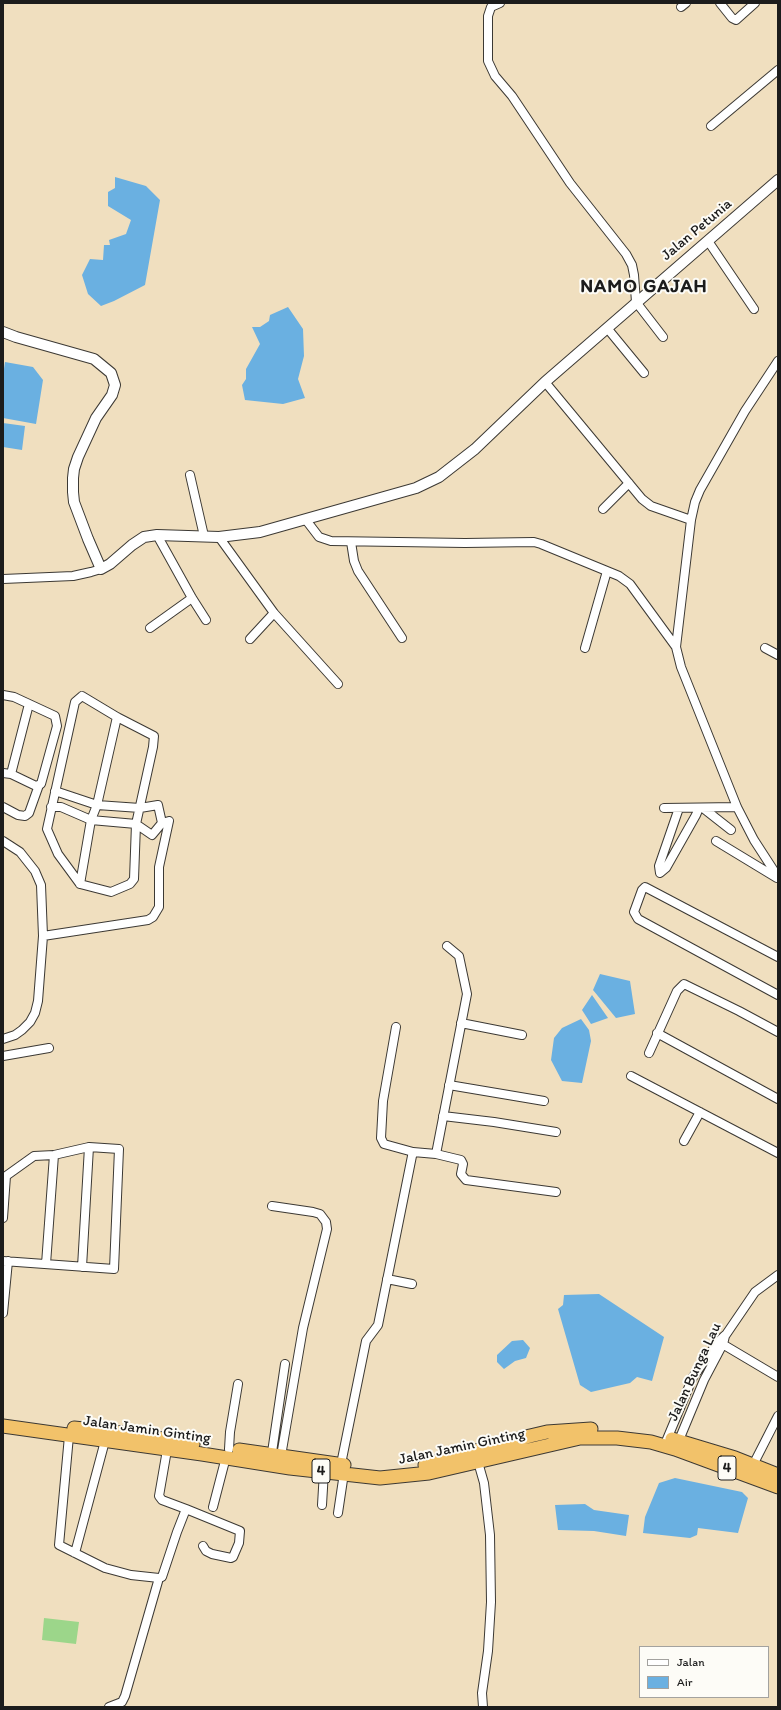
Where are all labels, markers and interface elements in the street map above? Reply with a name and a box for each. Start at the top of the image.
street label: Jalan Petunia [658,195,736,265]
district label: NAMO GAJAH [580,276,708,298]
street label: Jalan Bunga Lau [664,1320,726,1424]
street label: Jalan Jamin Ginting [82,1412,212,1448]
street label: Jalan Jamin Ginting [397,1425,527,1469]
road number: 4 [718,1456,736,1480]
road number: 4 [312,1459,330,1483]
legend [639,1646,769,1698]
text: Jalan [677,1655,705,1669]
text: Air [677,1675,693,1689]

